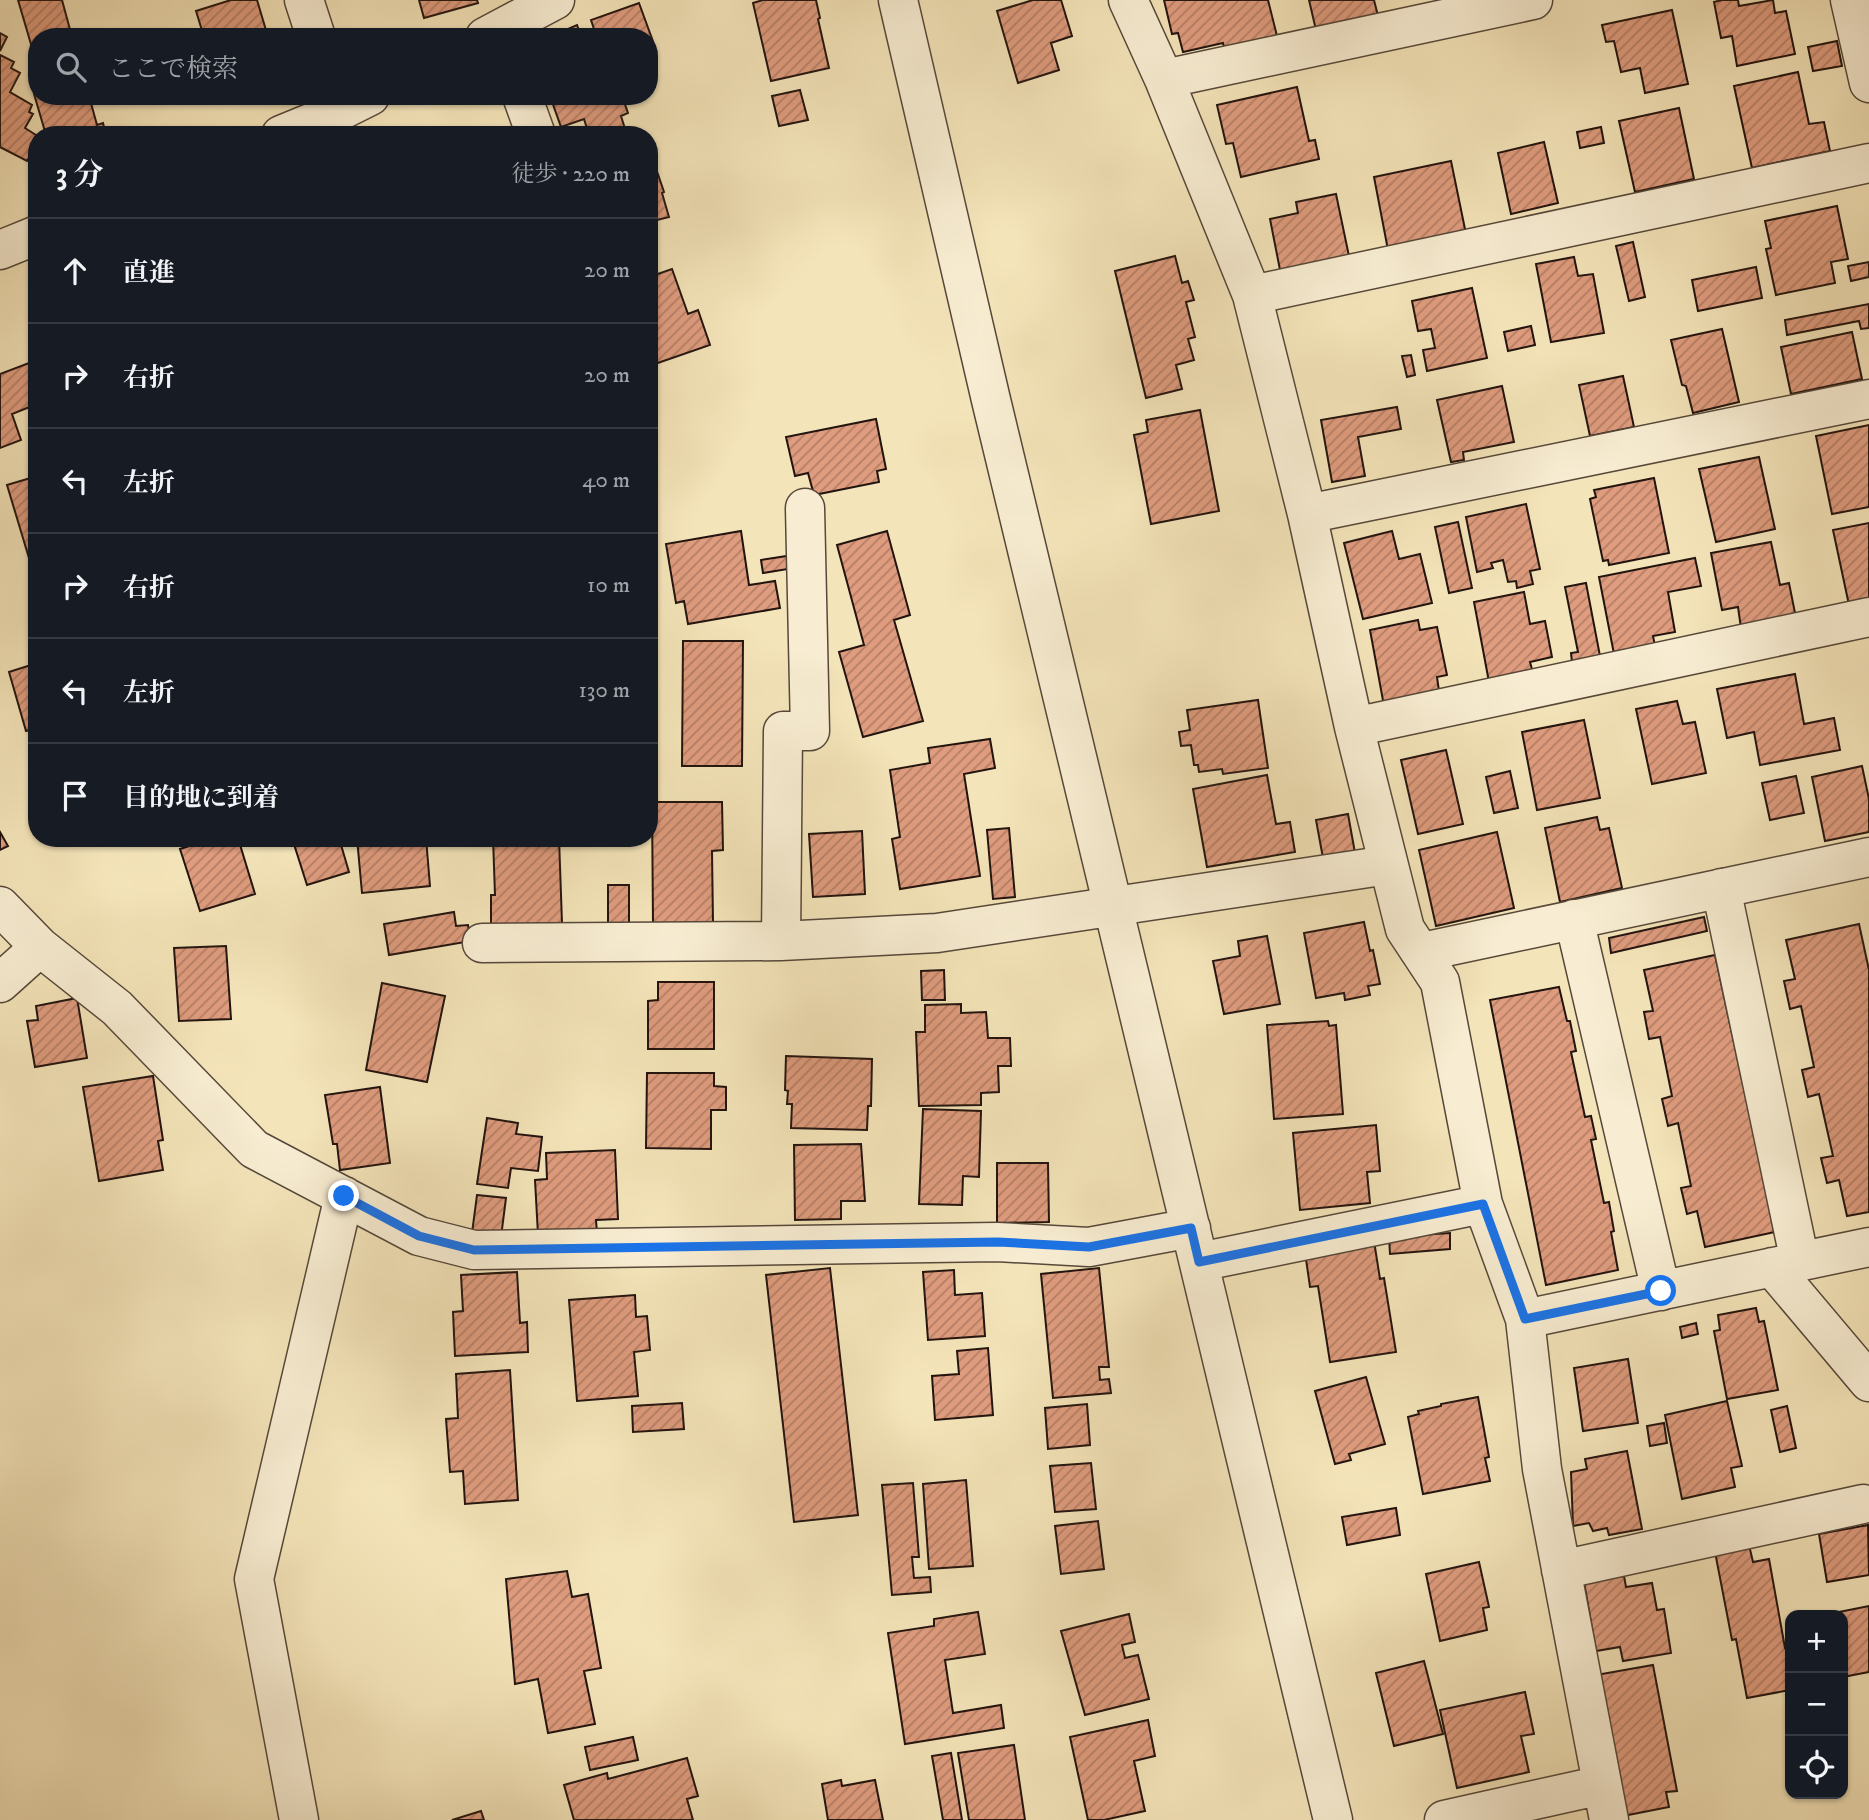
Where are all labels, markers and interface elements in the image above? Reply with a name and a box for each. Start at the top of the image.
search box [28,28,658,105]
icon: search [52,48,90,86]
text: ここで検索 [108,53,238,86]
text: 3 分 [56,157,104,194]
text: 徒歩 · 220 m [511,160,630,189]
icon: ahead [56,252,94,290]
text: 20 m [584,256,630,285]
text: 直進 [123,257,175,290]
icon: right [56,357,94,395]
text: 20 m [584,361,630,390]
text: 右折 [123,362,175,395]
icon: left [56,462,94,500]
text: 40 m [582,466,630,495]
text: 左折 [123,467,175,500]
icon: right [56,567,94,605]
text: 10 m [587,571,630,600]
text: 右折 [123,572,175,605]
icon: left [56,672,94,710]
text: 130 m [578,676,630,705]
text: 左折 [123,677,175,710]
icon: arrive [56,777,94,815]
text: 目的地に到着 [123,782,279,815]
route end [328,1180,359,1211]
route start [1645,1275,1676,1306]
map controls [1785,1610,1848,1799]
button: + [1785,1610,1848,1673]
button: − [1785,1673,1848,1736]
button: locate [1785,1736,1848,1799]

